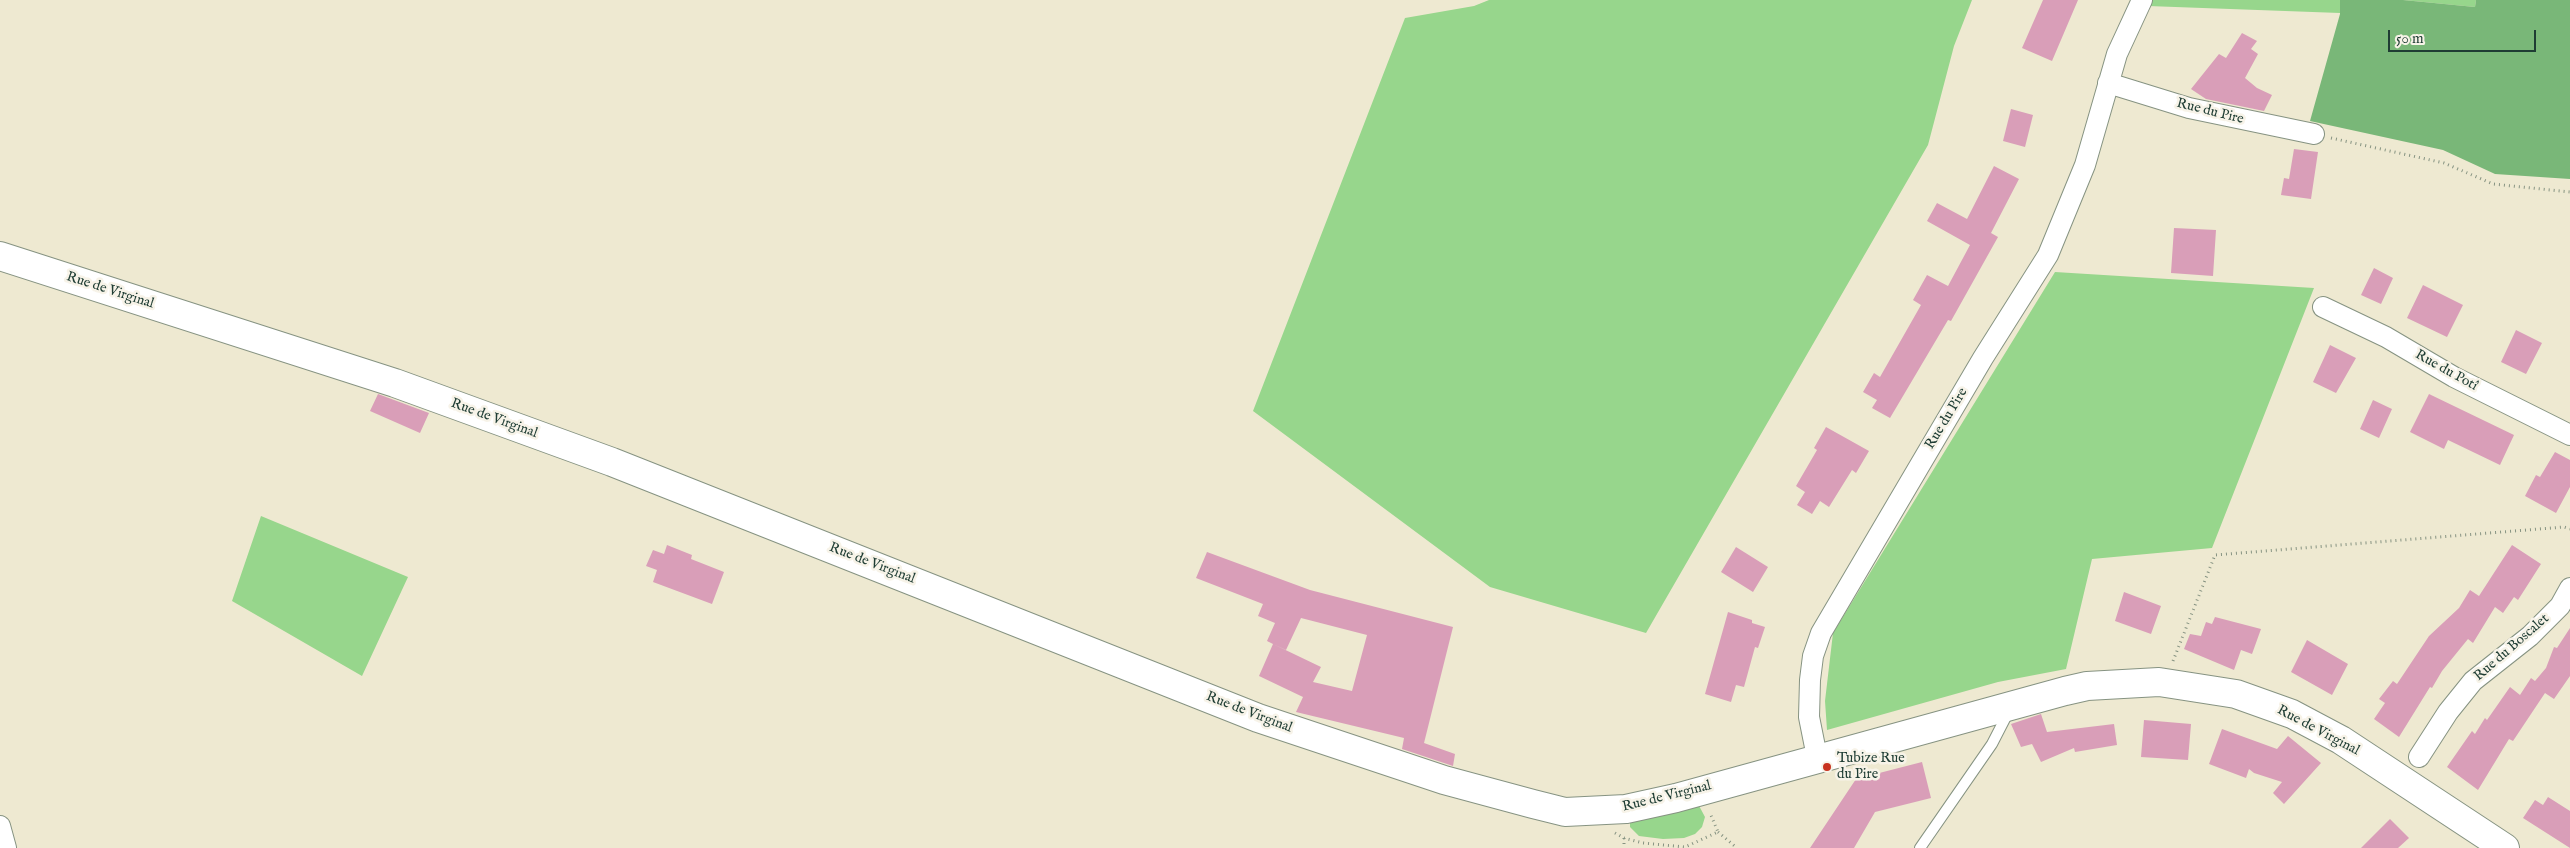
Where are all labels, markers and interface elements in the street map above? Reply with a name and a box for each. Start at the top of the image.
scale bar [2390,20,2538,52]
text: 50 m [2396,29,2424,48]
street label: Rue du Pire [2175,96,2245,128]
street label: Rue de Virginal [64,269,156,313]
street label: Rue du Potî [2412,347,2480,395]
street label: Rue du Pire [1922,385,1972,453]
street label: Rue de Virginal [448,396,540,442]
street label: Rue de Virginal [827,540,917,588]
street label: Rue du Boscalet [2471,611,2553,685]
street label: Rue de Virginal [1204,689,1294,737]
street label: Rue de Virginal [2274,702,2362,760]
place label: Tubize Rue du Pire [1837,751,1905,784]
marker: Tubize Rue du Pire [1821,761,1833,773]
street label: Rue de Virginal [1621,778,1713,816]

